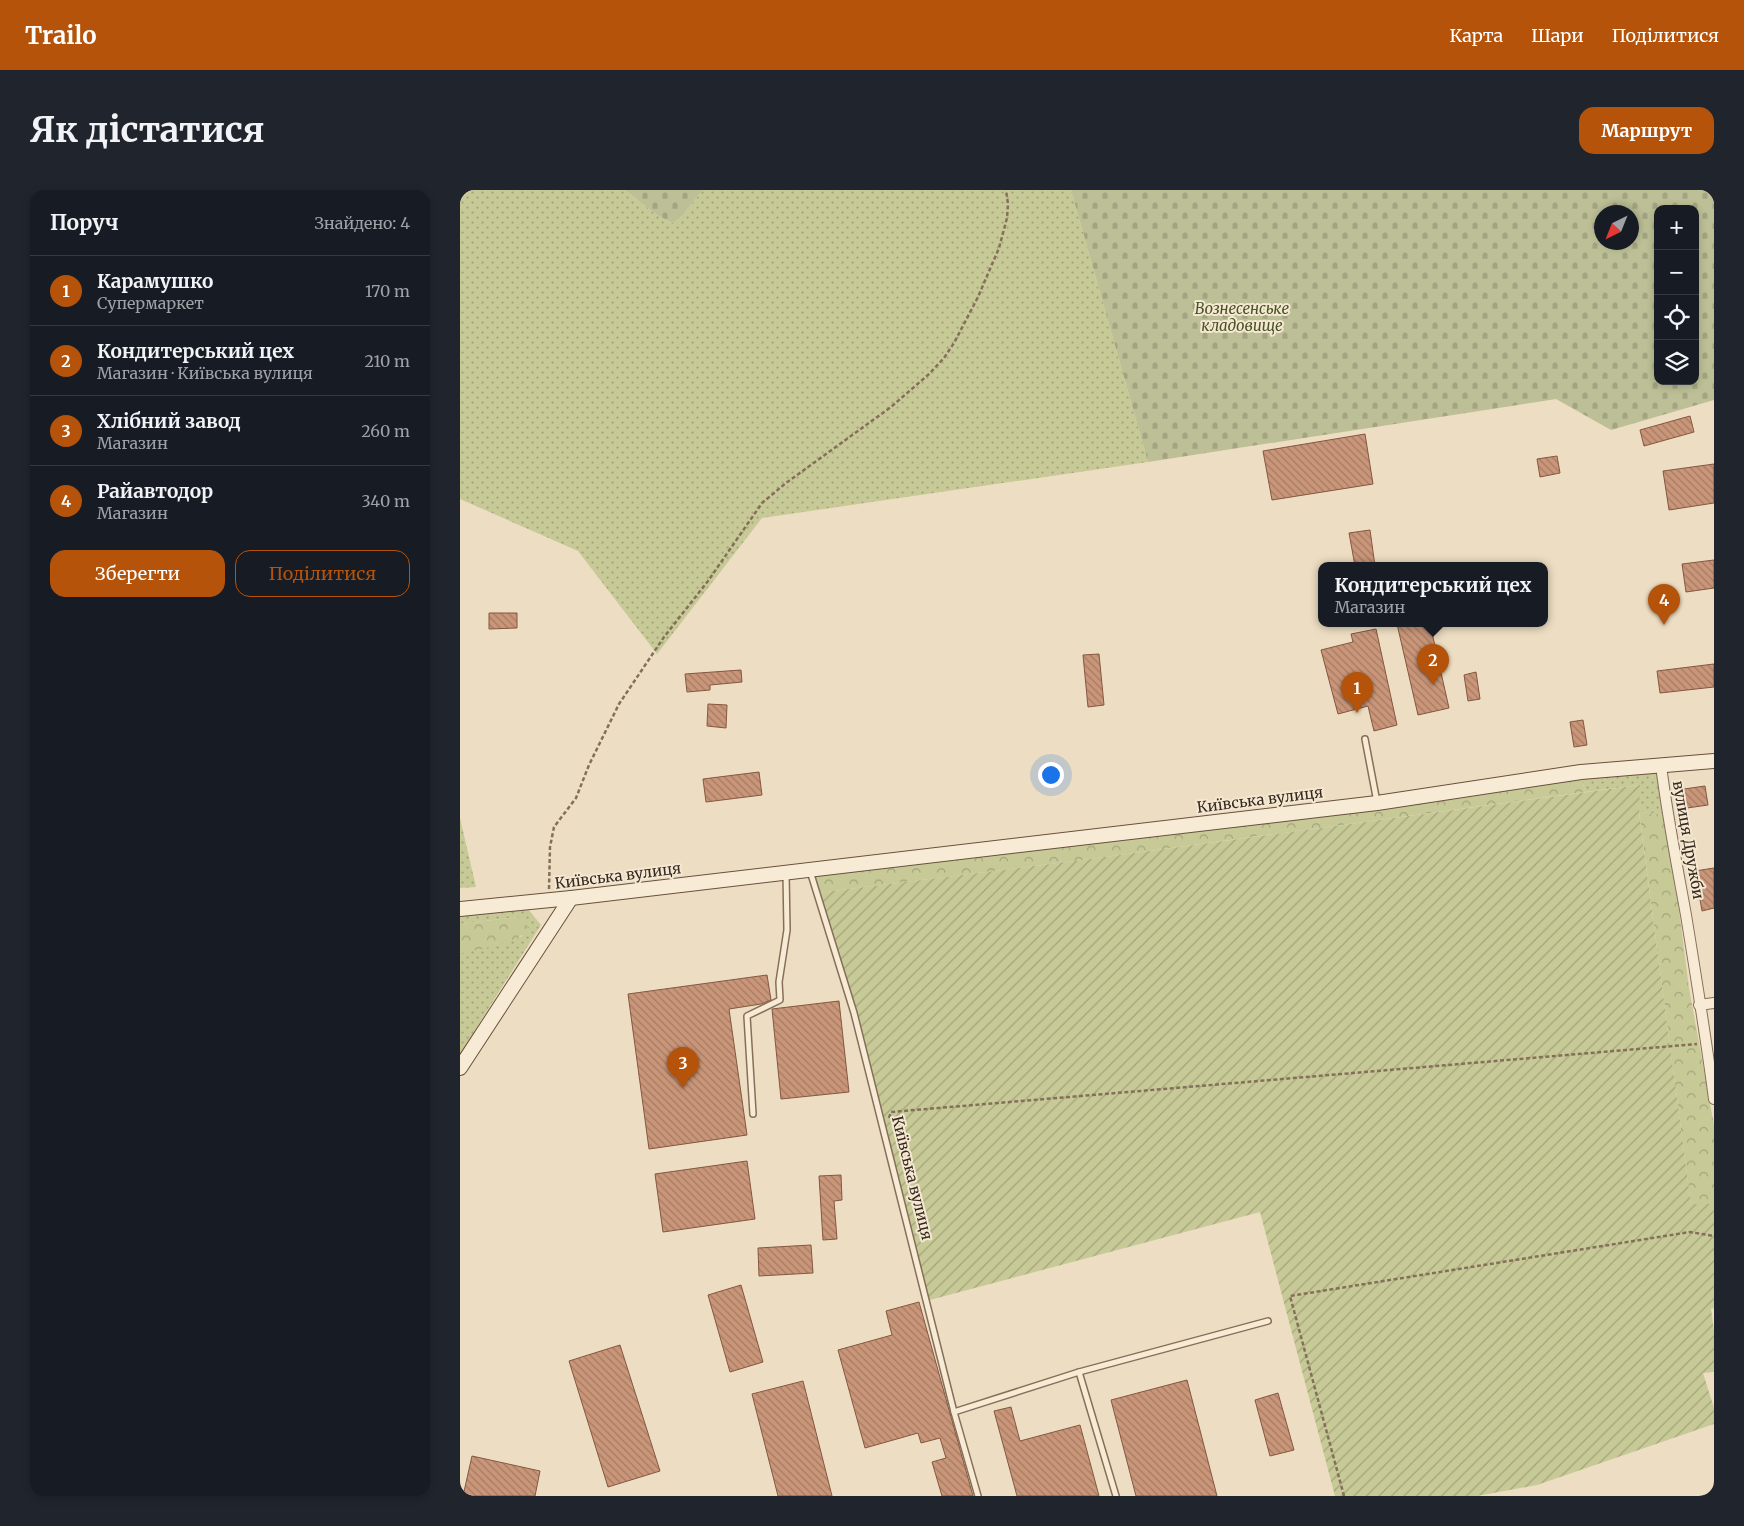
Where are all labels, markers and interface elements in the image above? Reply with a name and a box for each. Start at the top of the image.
text: Trailo [25,20,97,51]
text: Карта [1450,24,1503,47]
text: Шари [1531,24,1584,47]
text: Поділитися [1612,24,1719,47]
button: Маршрут [1579,107,1714,154]
text: Як дістатися [30,108,265,152]
north arrow [1594,205,1639,250]
map controls [1654,205,1699,385]
button: + [1654,205,1699,250]
text: Поруч [50,209,119,236]
text: Знайдено: 4 [314,213,410,233]
button: − [1654,250,1699,295]
text: Карамушко [97,269,213,293]
text: 1 [62,281,70,301]
text: 170 m [365,281,410,301]
text: Супермаркет [97,293,204,313]
button: locate [1654,295,1699,340]
park label: Вознесенське кладовище [1195,299,1290,335]
text: Кондитерський цех [97,339,294,363]
button: layers [1654,340,1699,385]
text: 2 [61,351,71,371]
text: 210 m [365,351,410,371]
text: Магазин · Київська вулиця [97,363,313,383]
text: Хлібний завод [97,409,241,433]
text: 3 [61,421,71,441]
text: 260 m [361,421,410,441]
text: Магазин [97,433,168,453]
text: Райавтодор [97,479,213,503]
text: 4 [61,491,71,511]
text: 340 m [361,491,410,511]
text: Магазин [97,503,168,523]
button: Зберегти [50,550,225,597]
button: Поділитися [235,550,410,597]
popup [1318,562,1548,627]
text: Кондитерський цех [1334,573,1532,597]
pin: 4 [1648,584,1680,625]
text: Магазин [1334,597,1405,617]
pin: 2 [1417,644,1449,685]
pin: 1 [1341,672,1373,713]
your location [1038,762,1064,788]
street label: вулиця Дружби [1669,779,1708,901]
street label: Київська вулиця [1196,782,1324,817]
street label: Київська вулиця [554,858,682,893]
pin: 3 [667,1047,699,1088]
street label: Київська вулиця [888,1114,937,1242]

